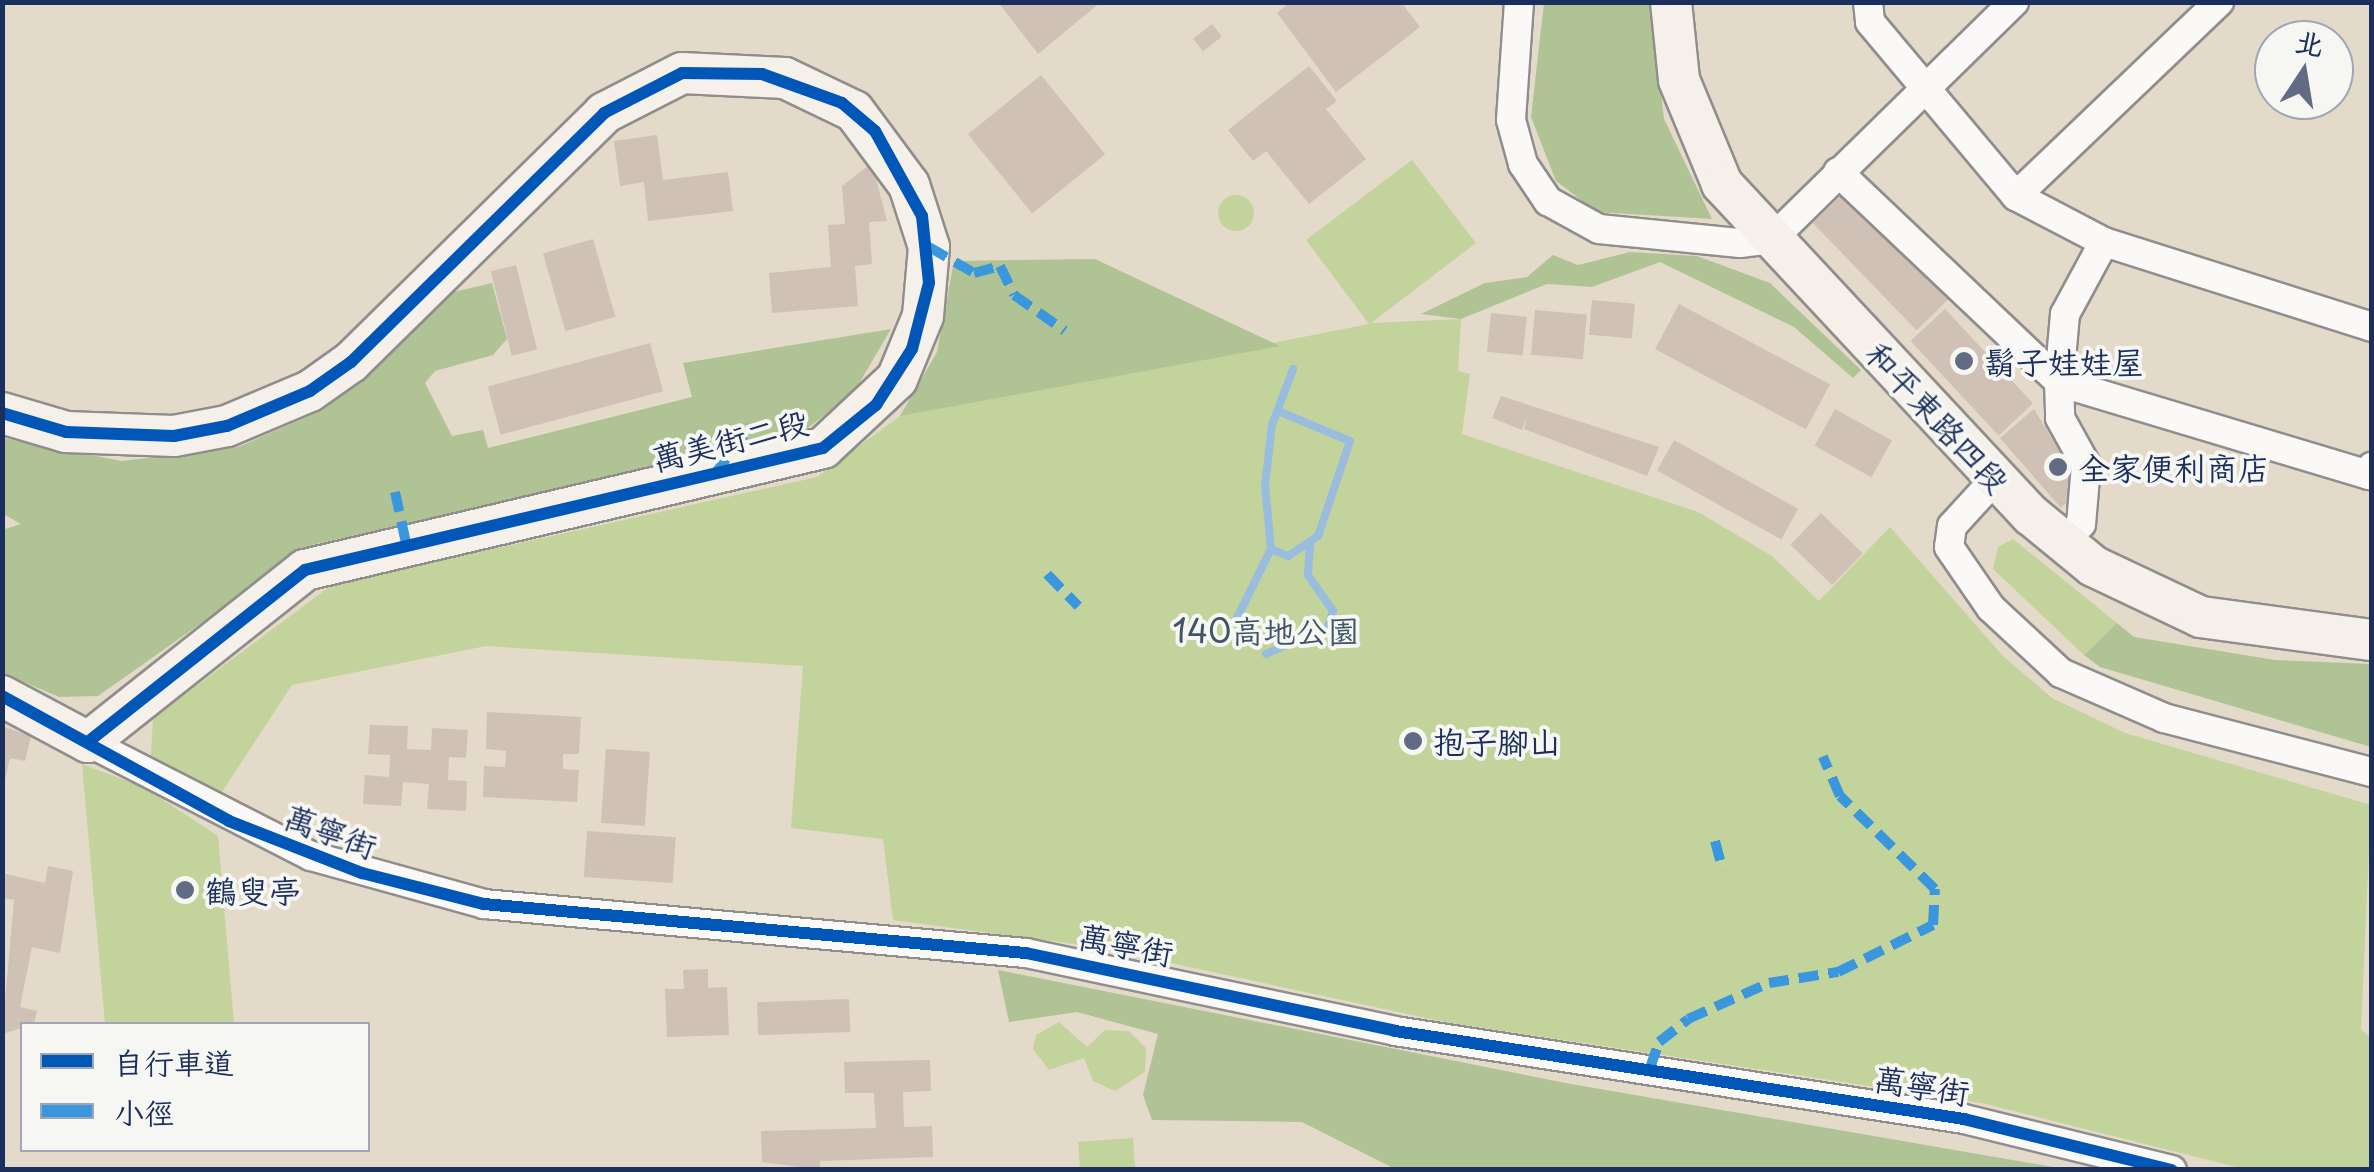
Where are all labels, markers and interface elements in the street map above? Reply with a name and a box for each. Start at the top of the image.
text: 北 [2292,18,2328,66]
north arrow [2254,20,2354,120]
street label: 和平東路四段 [1858,334,2018,500]
place label: 鬍子娃娃屋 [1984,342,2144,380]
marker: 鬍子娃娃屋 [1953,350,1975,372]
street label: 萬美街二段 [648,402,812,478]
place label: 全家便利商店 [2078,448,2270,486]
marker: 全家便利商店 [2047,456,2069,478]
park label: 140高地公園 [1173,611,1359,649]
place label: 抱子腳山 [1433,722,1561,760]
marker: 抱子腳山 [1402,730,1424,752]
street label: 萬寧街 [279,797,383,865]
place label: 鶴叟亭 [205,871,301,909]
marker: 鶴叟亭 [174,879,196,901]
street label: 萬寧街 [1075,916,1177,972]
legend [20,1022,370,1152]
text: 自行車道 [114,1039,234,1084]
street label: 萬寧街 [1872,1059,1972,1111]
text: 小徑 [114,1089,174,1134]

